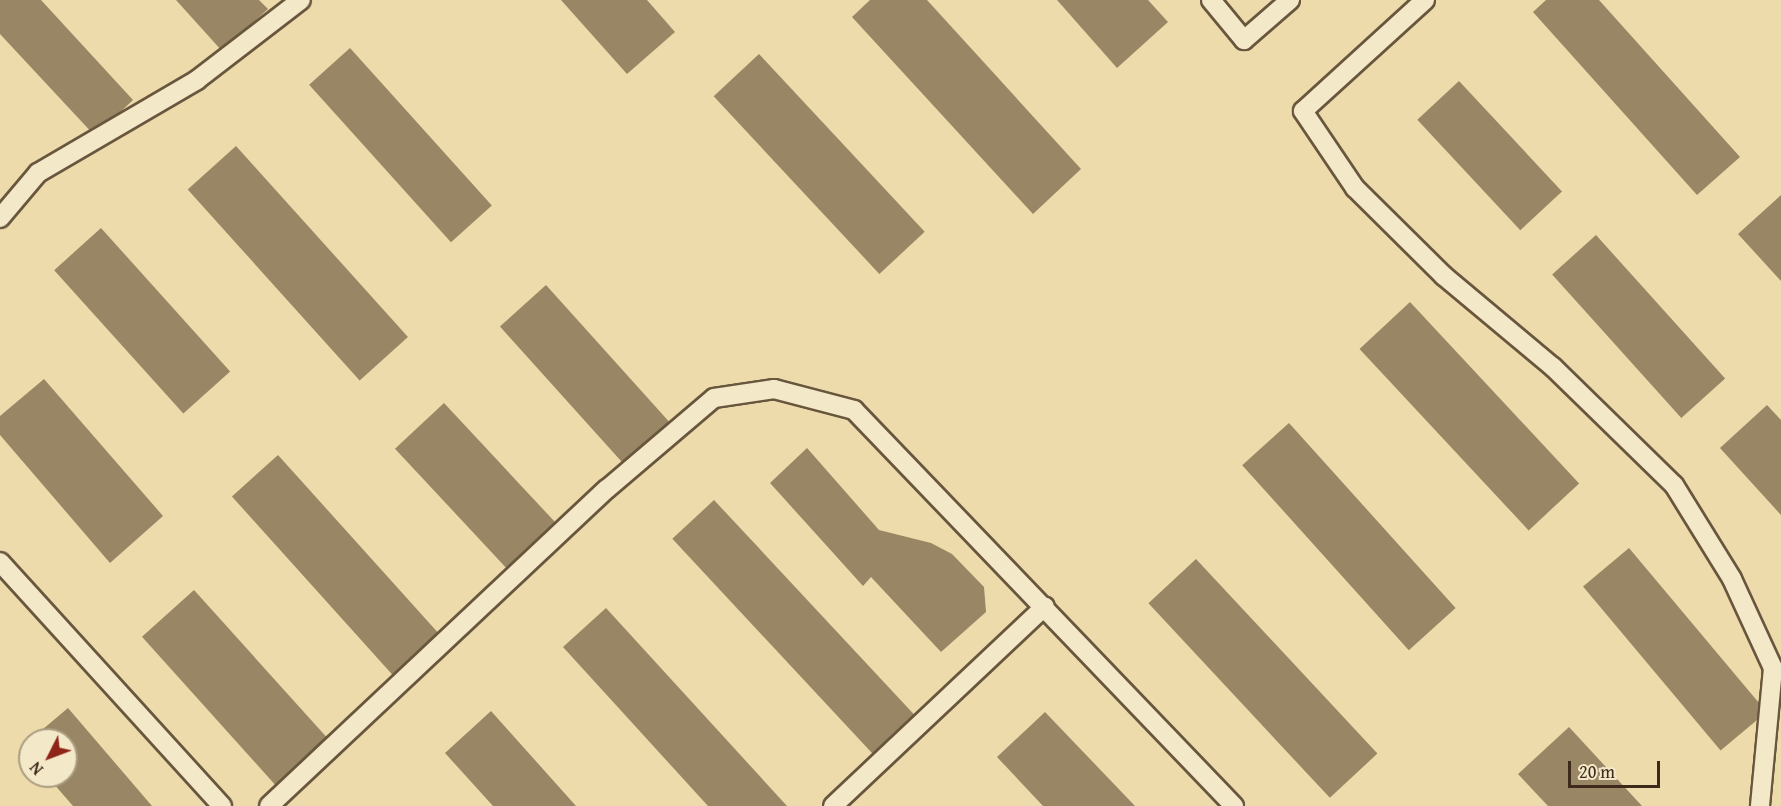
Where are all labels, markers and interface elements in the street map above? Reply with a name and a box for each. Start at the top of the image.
north arrow [18,728,78,788]
scale bar [1571,749,1662,787]
text: N [24,757,49,781]
text: 20 m [1579,758,1615,785]

